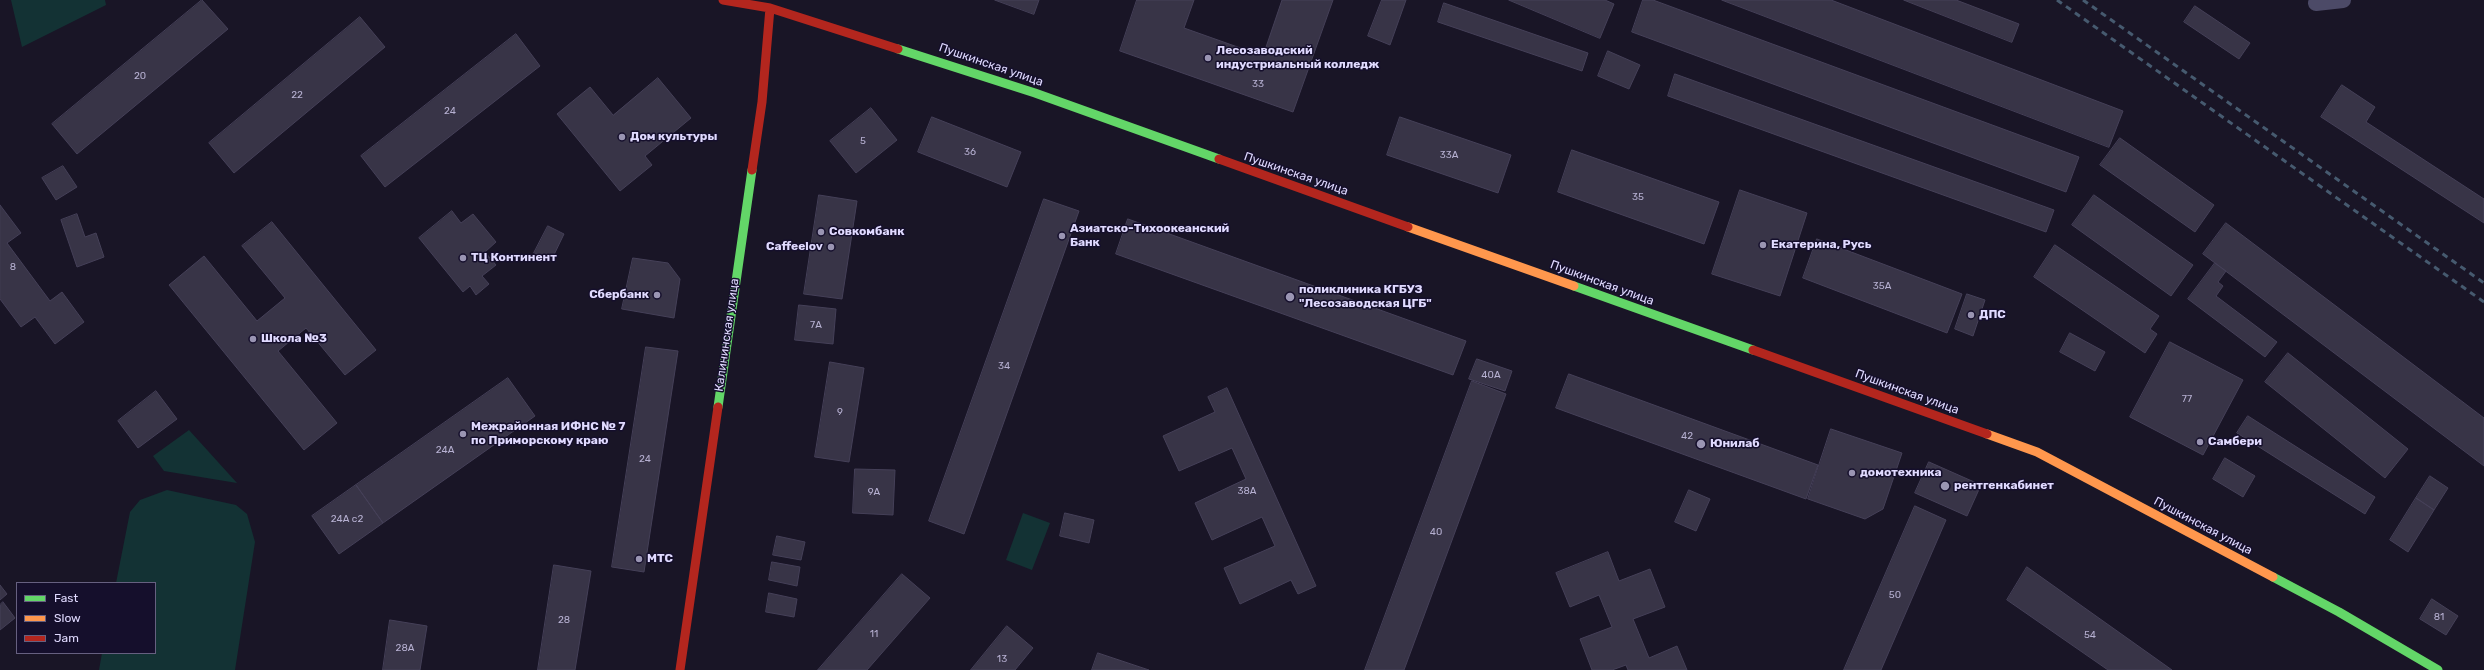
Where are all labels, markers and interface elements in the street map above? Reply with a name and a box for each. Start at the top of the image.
street label: Пушкинская улица [937,40,1045,90]
place label: Лесозаводский индустриальный колледж [1216,44,1379,72]
marker: Лесозаводский индустриальный колледж [1203,53,1213,63]
house number: 20 [134,70,146,82]
house number: 33 [1252,78,1264,90]
house number: 22 [291,89,303,101]
house number: 24 [444,105,456,117]
place label: Дом культуры [630,130,717,144]
marker: Дом культуры [617,132,627,142]
house number: 5 [860,135,866,147]
house number: 36 [964,146,976,158]
street label: Пушкинская улица [1242,149,1350,199]
house number: 33А [1440,149,1458,161]
house number: 35 [1632,191,1644,203]
place label: Азиатско-Тихоокеанский Банк [1070,222,1229,250]
place label: Совкомбанк [829,225,904,239]
marker: Совкомбанк [816,227,826,237]
marker: Азиатско-Тихоокеанский Банк [1057,231,1067,241]
place label: Екатерина, Русь [1771,238,1871,252]
place label: Caffeelov [766,240,823,254]
marker: Екатерина, Русь [1758,240,1768,250]
marker: Caffeelov [826,242,836,252]
place label: ТЦ Континент [471,251,557,265]
marker: ТЦ Континент [458,253,468,263]
street label: Пушкинская улица [1548,258,1656,308]
house number: 8 [10,261,16,273]
street label: Калининская улица [712,277,742,393]
house number: 35А [1873,280,1891,292]
place label: поликлиника КГБУЗ "Лесозаводская ЦГБ" [1299,283,1432,311]
place label: Сбербанк [589,288,649,302]
marker: Сбербанк [652,290,662,300]
marker: поликлиника КГБУЗ "Лесозаводская ЦГБ" [1284,291,1296,303]
place label: ДПС [1979,308,2006,322]
marker: ДПС [1966,310,1976,320]
house number: 7А [810,319,822,331]
place label: Школа №3 [261,332,327,346]
marker: Школа №3 [248,334,258,344]
house number: 34 [998,360,1010,372]
street label: Пушкинская улица [1853,367,1961,417]
house number: 40А [1481,369,1501,381]
house number: 77 [2182,393,2192,405]
house number: 9 [837,406,843,418]
place label: Межрайонная ИФНС № 7 по Приморскому краю [471,420,625,448]
marker: Межрайонная ИФНС № 7 по Приморскому краю [458,429,468,439]
house number: 42 [1681,430,1693,442]
place label: Самбери [2208,435,2262,449]
place label: Юнилаб [1710,437,1760,451]
marker: Самбери [2195,437,2205,447]
marker: Юнилаб [1695,438,1707,450]
house number: 24А [436,444,454,456]
house number: 24 [639,453,651,465]
place label: домотехника [1860,466,1942,480]
marker: домотехника [1847,468,1857,478]
place label: рентгенкабинет [1954,479,2054,493]
marker: рентгенкабинет [1939,480,1951,492]
house number: 38А [1237,485,1257,497]
house number: 9А [868,486,880,498]
street label: Пушкинская улица [2151,494,2255,558]
house number: 24А с2 [331,513,363,525]
house number: 40 [1430,526,1442,538]
place label: МТС [647,552,673,566]
marker: МТС [634,554,644,564]
legend [16,582,156,654]
house number: 50 [1889,589,1901,601]
text: Fast [54,591,78,605]
text: Slow [54,611,81,625]
house number: 81 [2434,611,2444,623]
house number: 28 [558,614,570,626]
house number: 11 [870,628,878,640]
house number: 54 [2084,629,2096,641]
text: Jam [54,631,79,645]
house number: 28А [396,642,414,654]
house number: 13 [997,653,1007,665]

